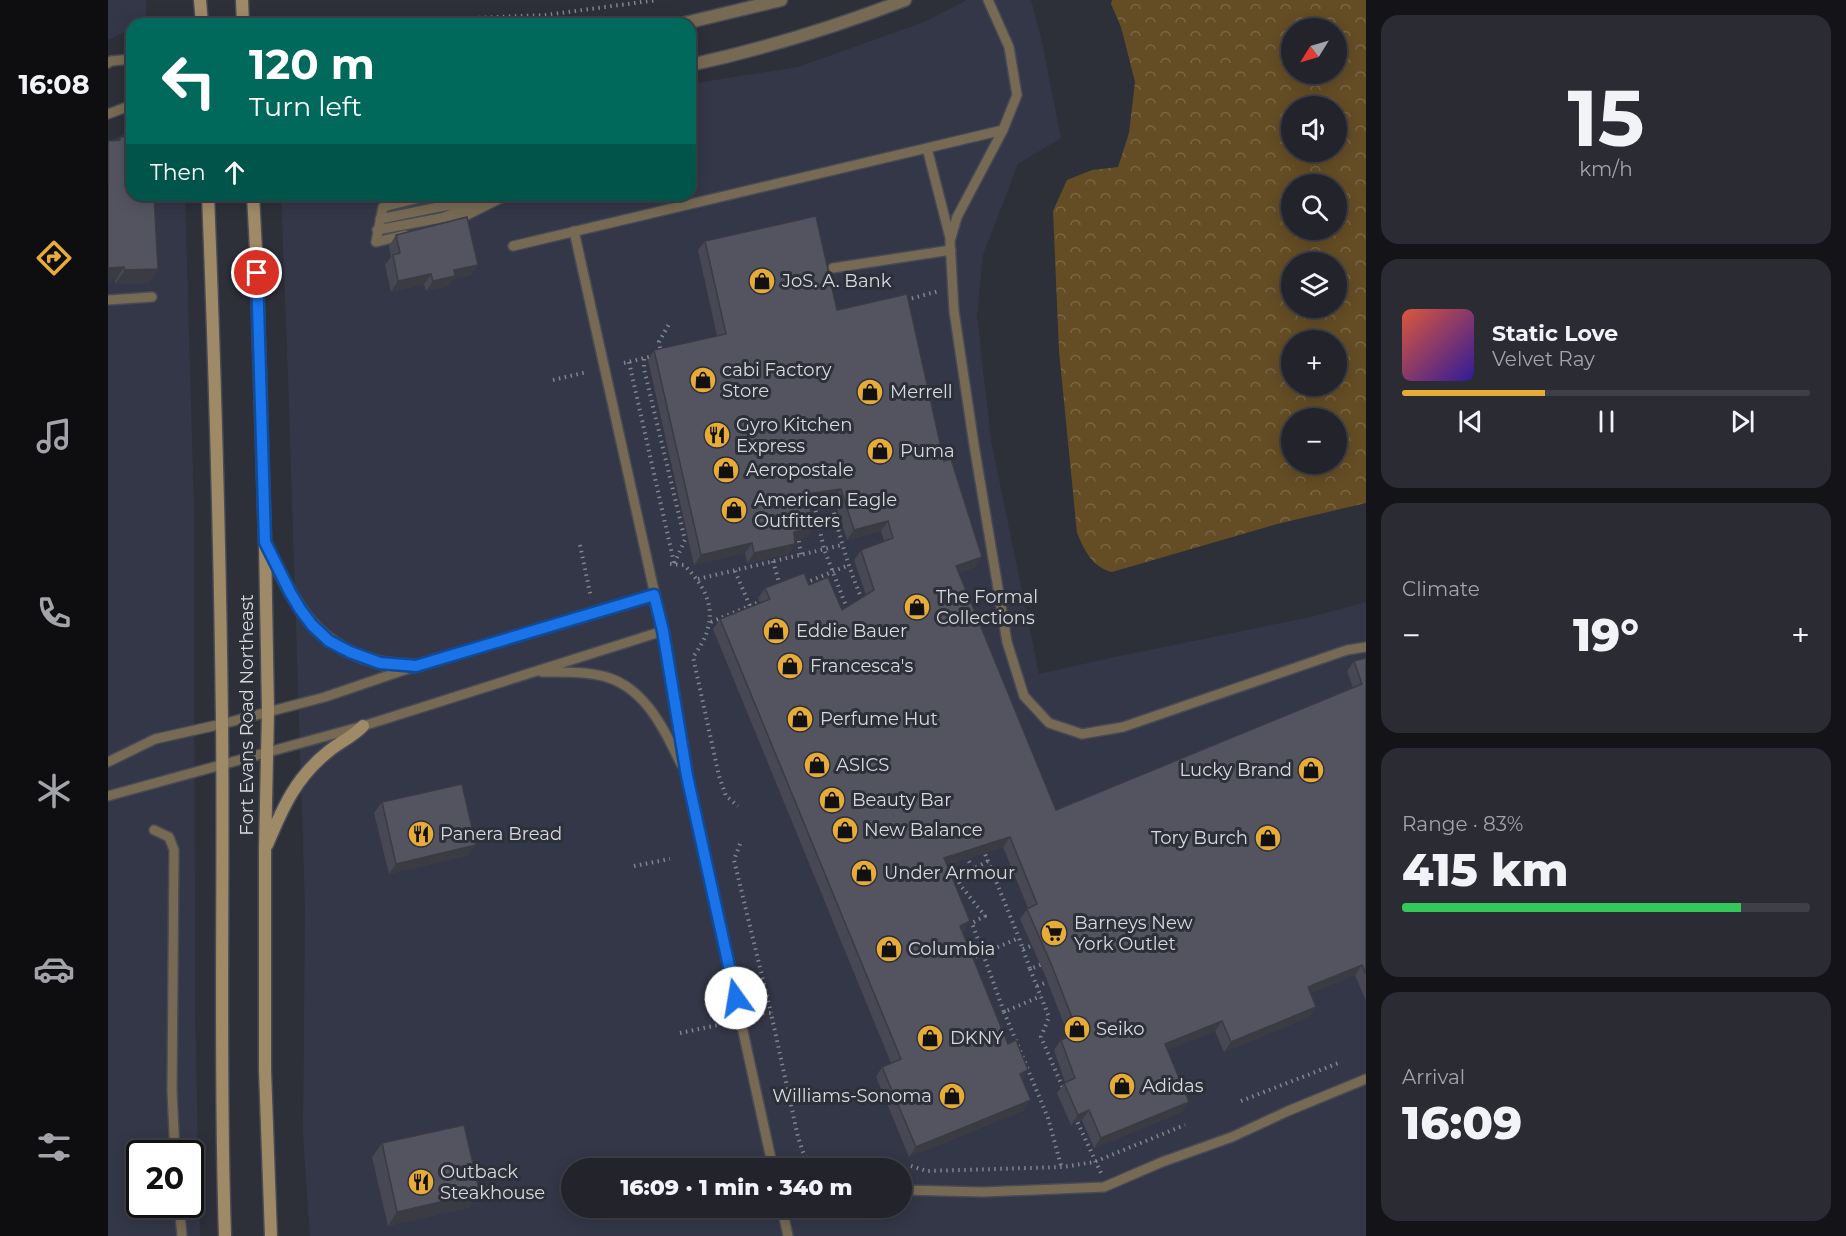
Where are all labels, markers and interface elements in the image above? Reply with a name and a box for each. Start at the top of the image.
north arrow [1281,18,1347,84]
map controls [1281,18,1347,474]
text: 120 m [249,38,375,90]
icon: left [150,42,228,120]
text: 16:08 [18,68,90,101]
text: 15 [1568,70,1645,166]
text: Turn left [249,90,362,123]
button: sound [1281,96,1347,162]
icon: ahead [218,156,251,189]
text: km/h [1579,157,1633,181]
text: Then [150,159,206,186]
button: search [1281,174,1347,240]
icon: directions [33,237,75,279]
pin [231,247,282,298]
button: layers [1281,252,1347,318]
icon: arrive [240,256,273,289]
shop icon: JoS. A. Bank [747,266,777,296]
place label: JoS. A. Bank [781,270,892,292]
text: Static Love [1492,320,1618,347]
button: + [1281,330,1347,396]
text: Velvet Ray [1492,347,1595,371]
place label: cabi Factory Store [722,359,832,402]
shop icon: cabi Factory Store [688,365,718,395]
shop icon: Merrell [855,377,885,407]
place label: Merrell [890,381,953,403]
icon: previous [1454,405,1487,438]
icon: pause [1590,405,1623,438]
icon: next [1726,405,1759,438]
button: − [1281,408,1347,474]
place label: Gyro Kitchen Express [736,414,852,457]
icon: music [33,415,75,457]
restaurant icon: Gyro Kitchen Express [702,420,732,450]
shop icon: Puma [865,436,895,466]
place label: Puma [900,440,955,462]
shop icon: Aeropostale [711,455,741,485]
place label: Aeropostale [746,459,854,481]
place label: American Eagle Outfitters [754,489,897,532]
shop icon: American Eagle Outfitters [719,495,749,525]
text: Climate [1402,577,1480,601]
place label: The Formal Collections [936,586,1038,629]
icon: phone [33,592,75,634]
shop icon: The Formal Collections [902,592,932,622]
street label: Fort Evans Road Northeast [236,594,258,836]
text: 19° [1573,607,1639,662]
text: − [1402,615,1421,655]
text: + [1791,615,1810,655]
shop icon: Eddie Bauer [761,616,791,646]
place label: Eddie Bauer [796,620,907,642]
shop icon: Francesca's [775,651,805,681]
place label: Francesca's [810,655,914,677]
shop icon: Perfume Hut [785,704,815,734]
place label: Perfume Hut [820,708,938,730]
shop icon: ASICS [802,750,832,780]
place label: ASICS [836,754,889,776]
shop icon: Lucky Brand [1296,755,1326,785]
place label: Lucky Brand [1180,759,1292,781]
icon: climate [33,770,75,812]
shop icon: Beauty Bar [817,785,847,815]
place label: Beauty Bar [852,789,951,811]
text: Range · 83% [1402,812,1523,836]
shop icon: New Balance [830,815,860,845]
restaurant icon: Panera Bread [406,819,436,849]
place label: New Balance [864,819,983,841]
place label: Panera Bread [440,823,562,845]
shop icon: Tory Burch [1253,823,1283,853]
place label: Tory Burch [1151,827,1248,849]
text: 415 km [1402,842,1568,897]
shop icon: Under Armour [849,858,879,888]
place label: Under Armour [884,862,1015,884]
place label: Barneys New York Outlet [1074,912,1193,955]
supermarket icon: Barneys New York Outlet [1039,918,1069,948]
shop icon: Columbia [874,934,904,964]
place label: Columbia [908,938,995,960]
icon: car [33,948,75,990]
position arrow [704,966,768,1030]
shop icon: Seiko [1062,1014,1092,1044]
place label: Seiko [1096,1018,1144,1040]
shop icon: DKNY [915,1023,945,1053]
place label: DKNY [950,1027,1004,1049]
text: Arrival [1402,1065,1465,1089]
shop icon: Adidas [1107,1071,1137,1101]
place label: Adidas [1142,1075,1204,1097]
shop icon: Williams-Sonoma [937,1081,967,1111]
place label: Williams-Sonoma [772,1085,932,1107]
text: 16:09 [1402,1095,1522,1150]
icon: filters [33,1126,75,1168]
speed limit sign: 20 [126,1140,204,1218]
place label: Outback Steakhouse [440,1161,545,1204]
restaurant icon: Outback Steakhouse [406,1167,436,1197]
text: 16:09 · 1 min · 340 m [620,1174,853,1201]

